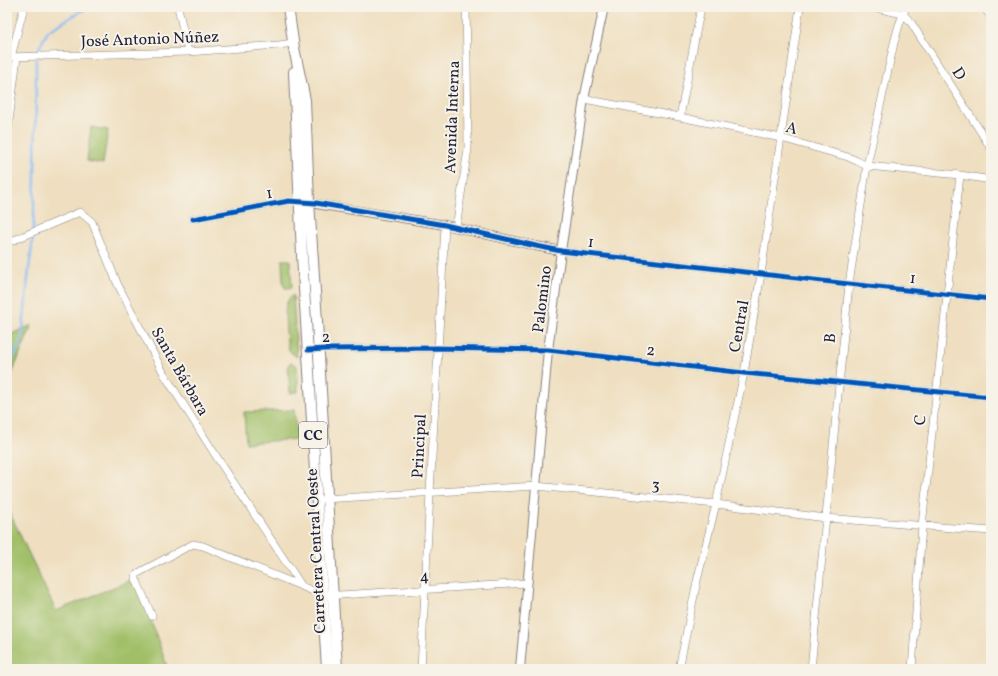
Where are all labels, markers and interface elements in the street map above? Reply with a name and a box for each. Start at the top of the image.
street label: José Antonio Núñez [81,27,220,53]
street label: Avenida Interna [440,60,466,174]
street label: D [946,63,971,85]
street label: A [783,117,800,141]
street label: 1 [264,183,274,205]
street label: 1 [586,232,595,254]
street label: Palomino [528,264,558,334]
street label: 1 [909,268,917,290]
street label: Central [725,298,755,354]
street label: Santa Bárbara [145,324,214,420]
street label: 2 [322,327,331,349]
street label: B [820,332,842,344]
street label: 2 [645,340,656,362]
street label: Principal [407,413,433,479]
street label: C [910,414,932,427]
road number: CC [299,422,327,448]
street label: Carretera Central Oeste [302,468,332,634]
street label: 3 [651,475,661,497]
street label: 4 [419,566,430,588]

